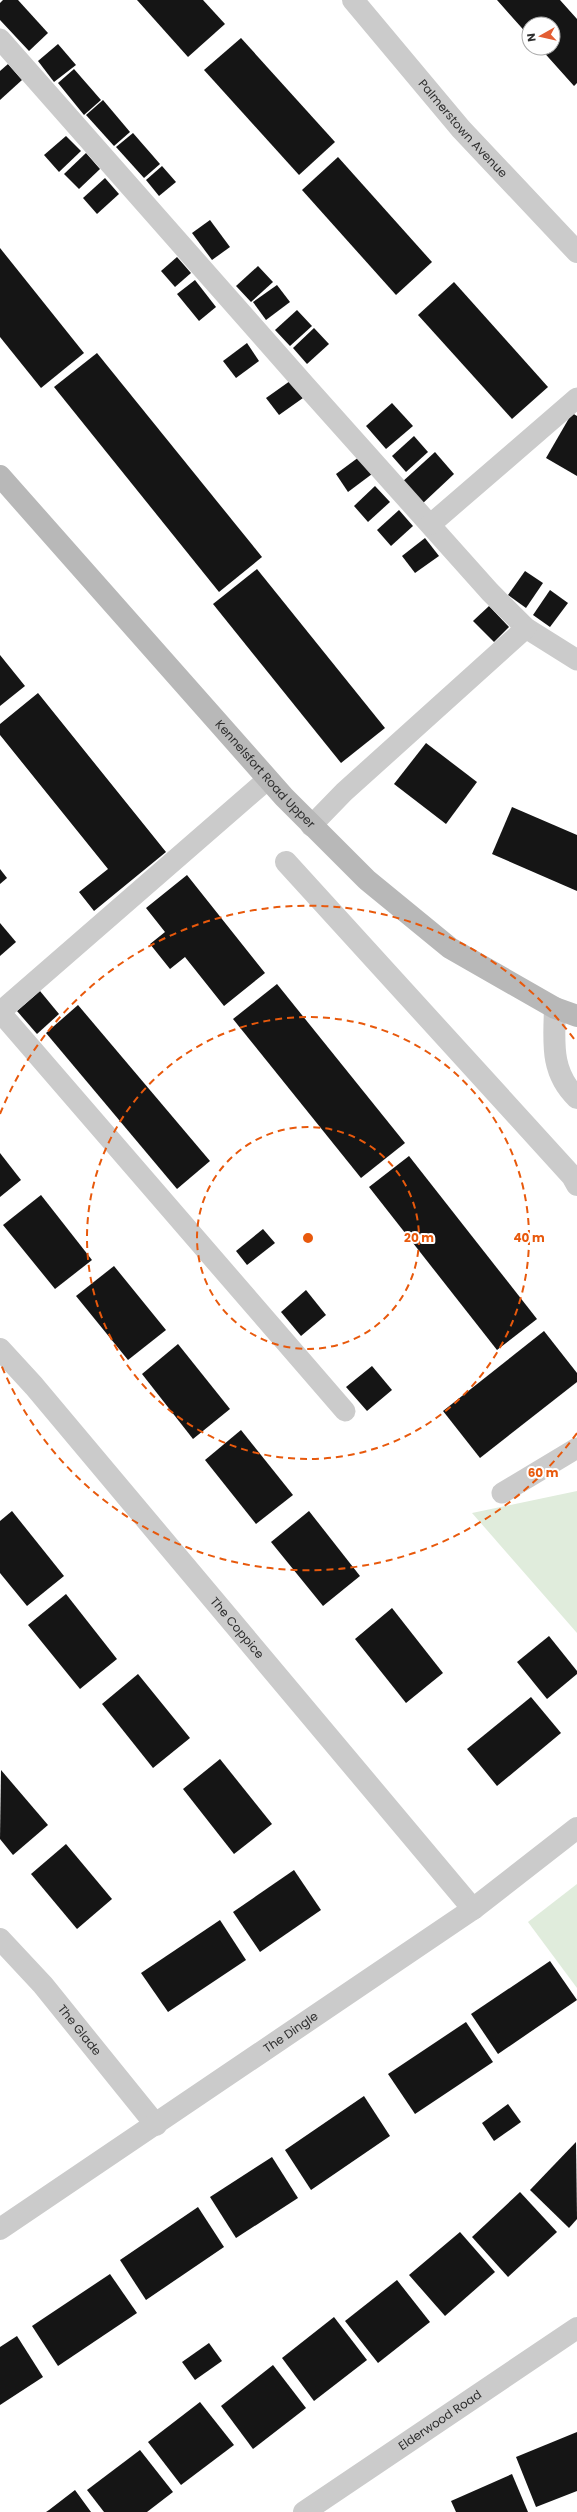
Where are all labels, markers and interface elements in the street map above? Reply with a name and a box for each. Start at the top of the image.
north arrow [521,16,561,56]
text: N [523,32,540,43]
street label: Palmerstown Avenue [415,75,511,181]
street label: Kennelsfort Road Upper [212,716,320,832]
text: 20 m [404,1229,434,1246]
text: 40 m [513,1229,545,1246]
centre of rings [301,1231,315,1245]
text: 60 m [528,1464,559,1481]
street label: The Coppice [207,1593,268,1662]
street label: The Glade [54,2001,106,2059]
street label: The Dingle [260,2007,321,2056]
street label: Elderwood Road [395,2386,485,2454]

